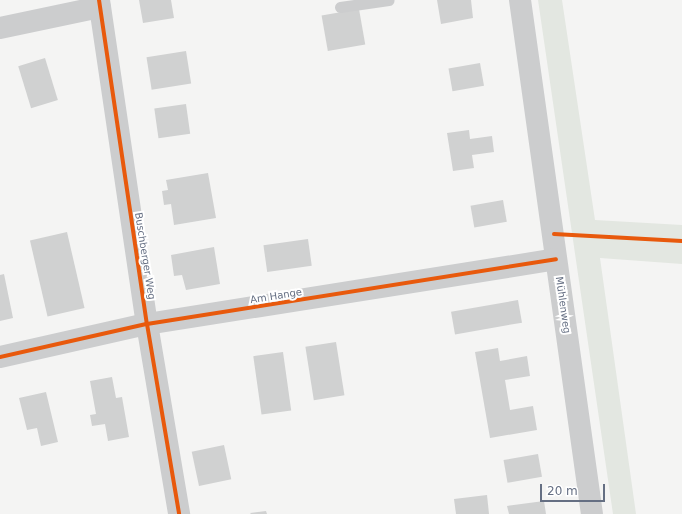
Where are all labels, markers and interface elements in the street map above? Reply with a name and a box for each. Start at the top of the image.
street label: Buschberger Weg [132,211,158,301]
street label: Mühlenweg [553,276,573,334]
street label: Am Hange [249,286,303,306]
scale bar [542,476,607,502]
text: 20 m [547,484,578,498]

